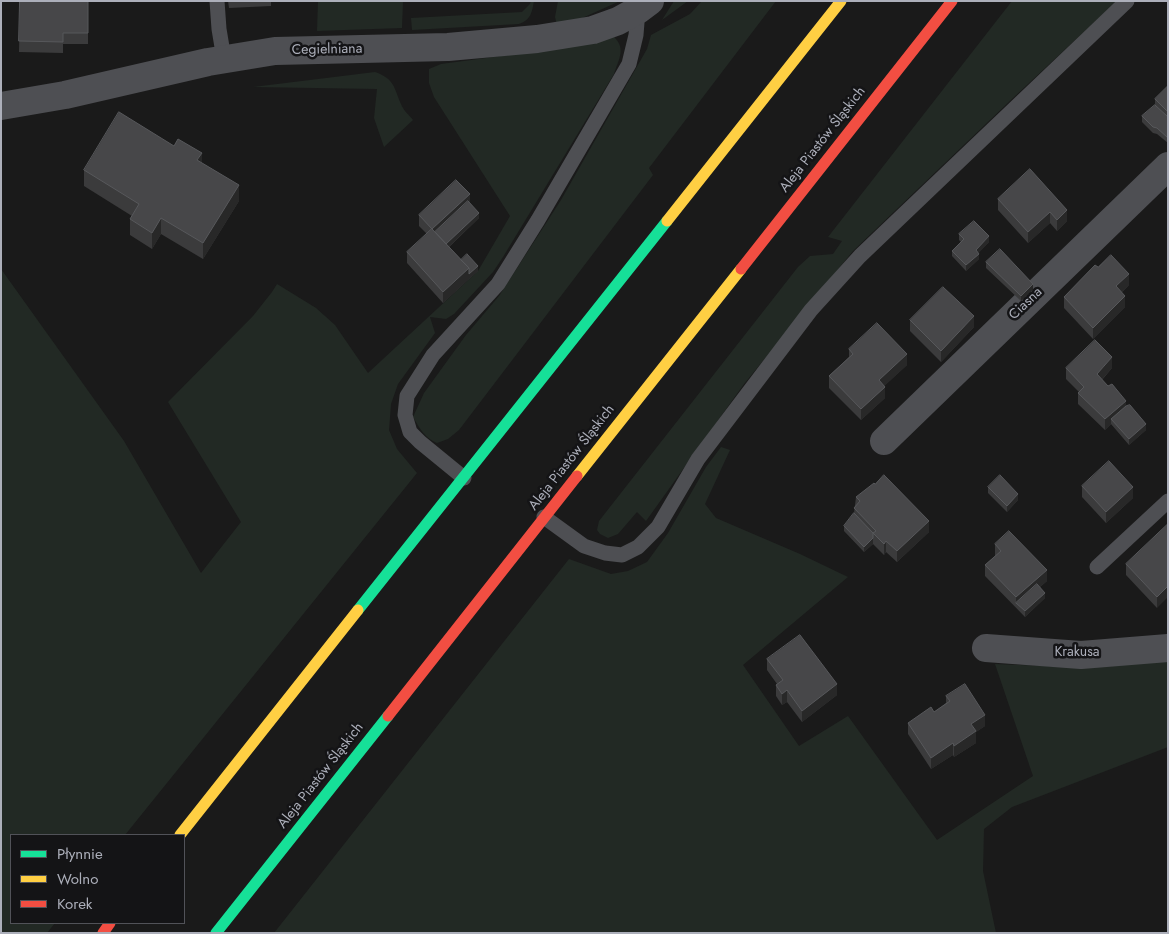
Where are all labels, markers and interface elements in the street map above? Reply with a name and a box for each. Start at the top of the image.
street label: Cegielniana [292,41,362,59]
street label: Aleja Piastów Śląskich [777,84,869,196]
street label: Ciasna [1006,284,1046,324]
street label: Aleja Piastów Śląskich [526,402,618,514]
street label: Krakusa [1054,645,1100,661]
street label: Aleja Piastów Śląskich [275,720,367,832]
legend [10,834,185,924]
text: Płynnie [57,843,103,865]
text: Wolno [57,868,98,890]
text: Korek [57,893,92,915]

